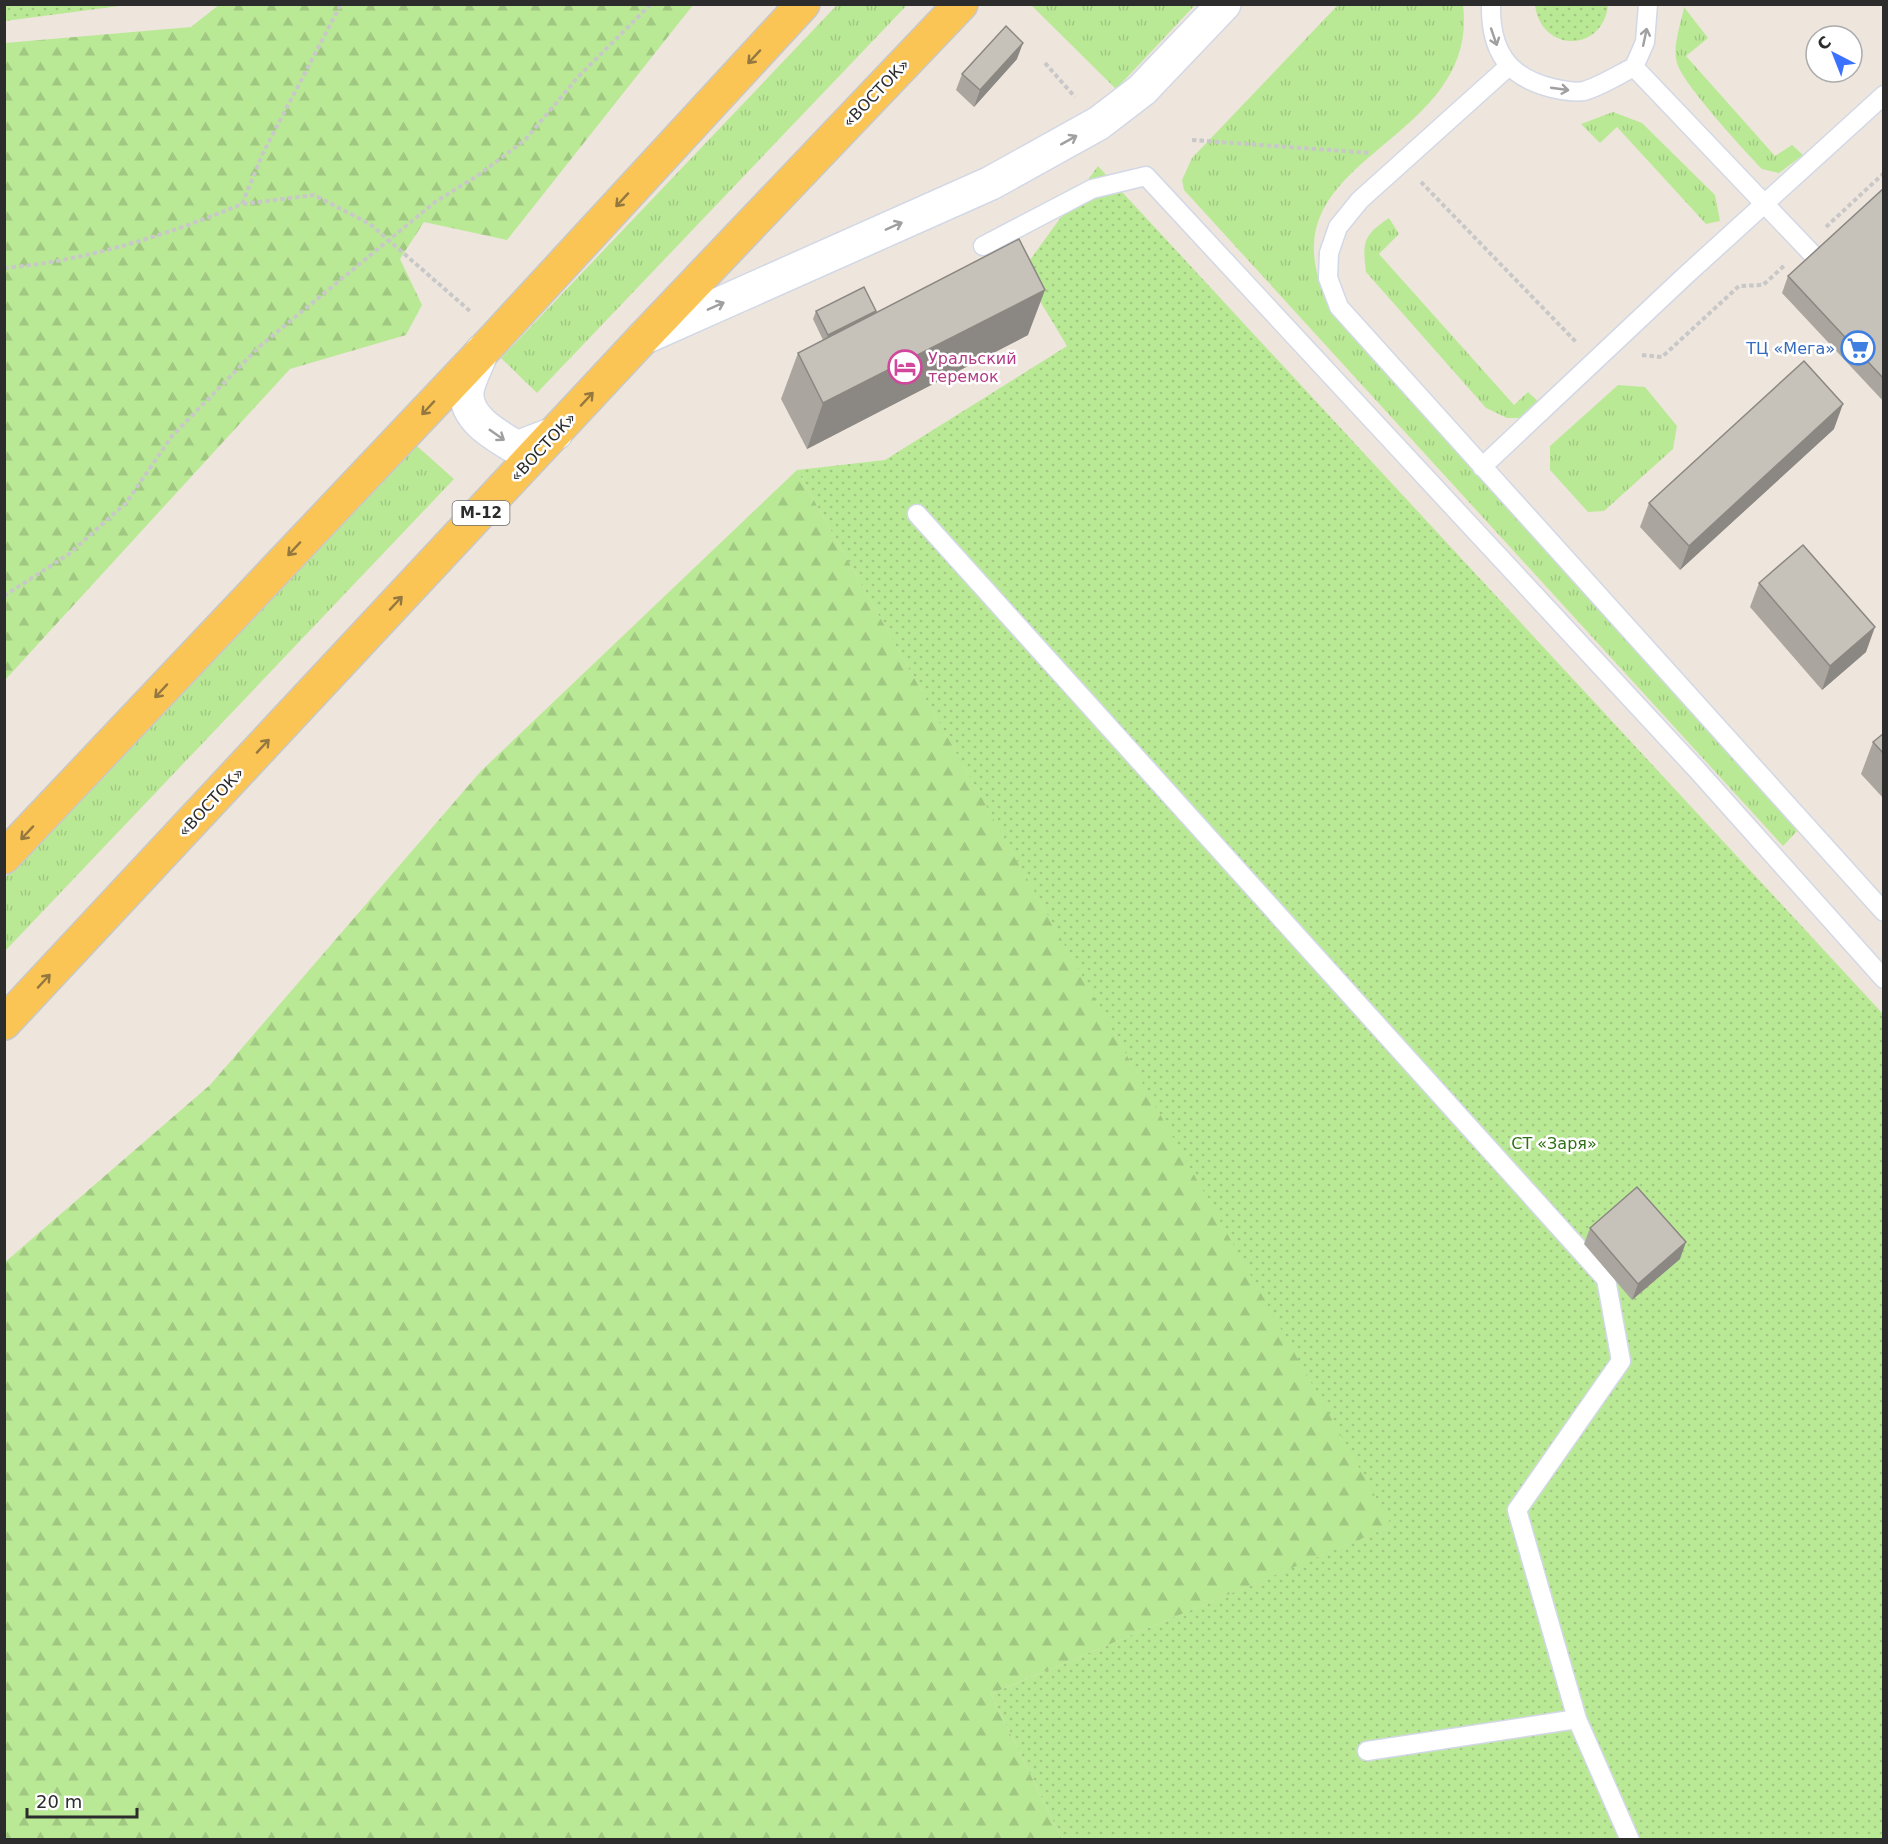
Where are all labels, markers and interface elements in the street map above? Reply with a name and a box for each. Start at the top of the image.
north arrow [1804,24,1864,84]
one-way arrow [1489,27,1500,46]
one-way arrow [1640,27,1651,47]
text: С [1814,32,1835,54]
one-way arrow [747,49,762,64]
street label: «ВОСТОК» [839,55,913,131]
one-way arrow [1550,84,1570,95]
one-way arrow [1060,134,1077,146]
one-way arrow [615,192,629,207]
one-way arrow [884,220,903,231]
one-way arrow [706,300,725,311]
supermarket icon: ТЦ «Мега» [1840,330,1876,366]
place label: ТЦ «Мега» [1745,339,1835,358]
hotel icon: Уральский теремок [887,349,923,385]
place label: Уральский теремок [928,349,1017,386]
one-way arrow [580,392,594,407]
one-way arrow [421,400,435,415]
street label: «ВОСТОК» [506,408,580,486]
one-way arrow [489,429,505,441]
road number: М-12 [452,501,510,525]
one-way arrow [287,542,302,557]
one-way arrow [389,596,404,611]
one-way arrow [153,684,168,699]
one-way arrow [256,739,270,754]
street label: «ВОСТОК» [174,763,248,841]
one-way arrow [20,825,34,840]
one-way arrow [37,973,52,988]
park label: СТ «Заря» [1511,1134,1597,1153]
scale bar [27,1781,136,1819]
text: 20 m [36,1791,82,1812]

